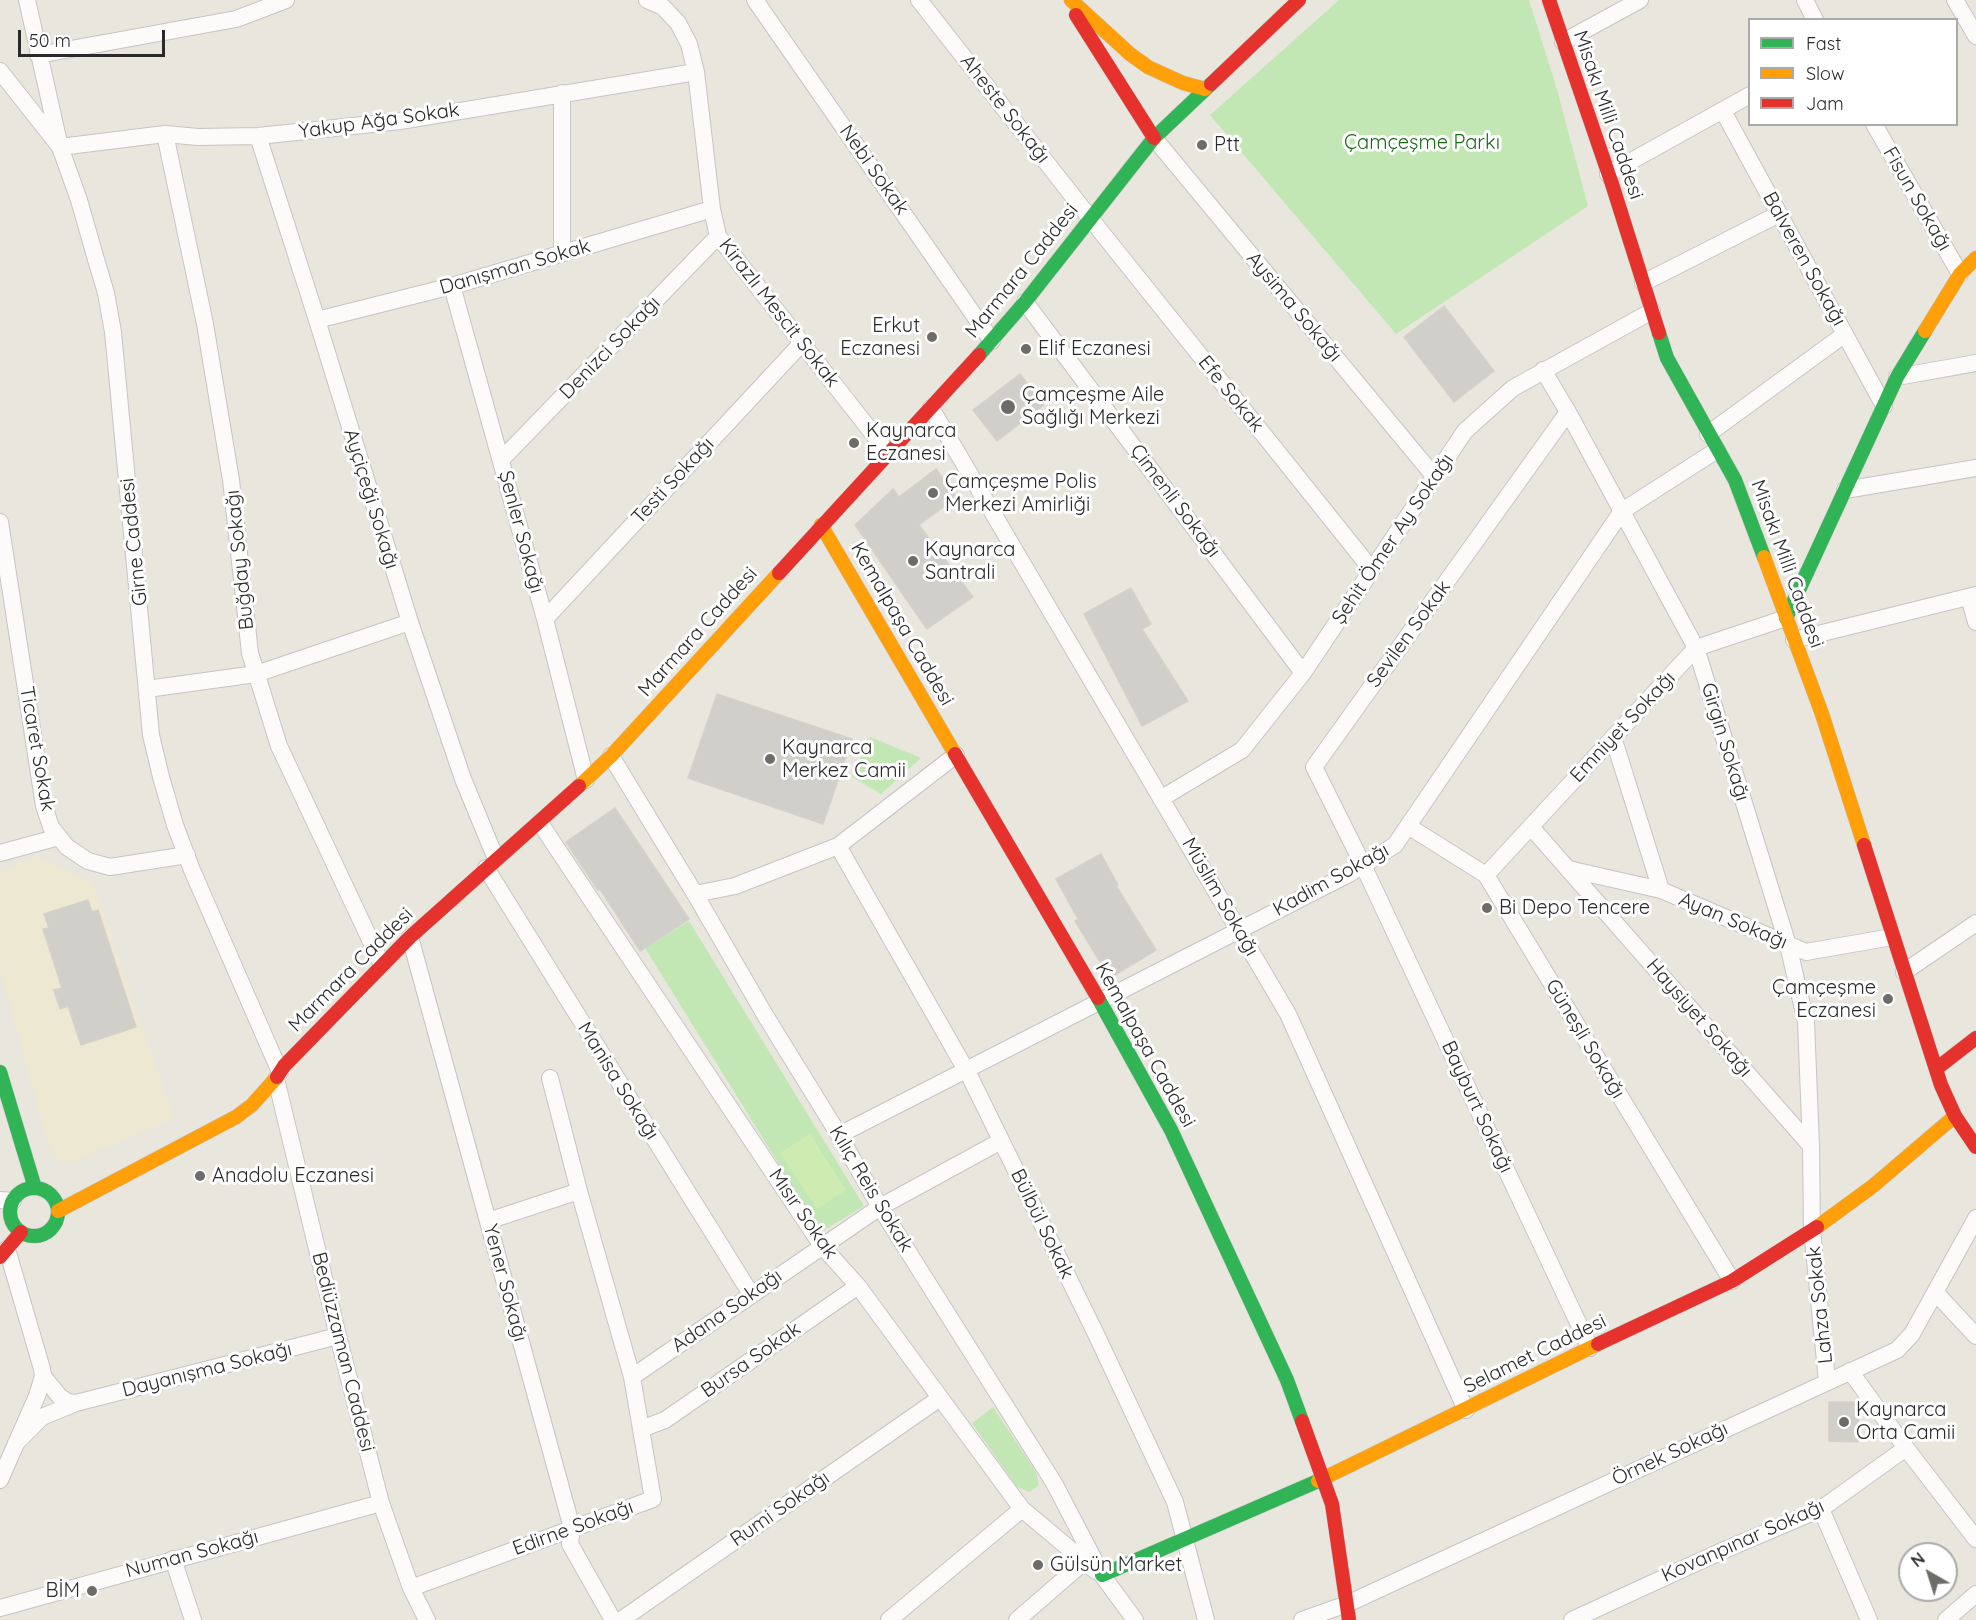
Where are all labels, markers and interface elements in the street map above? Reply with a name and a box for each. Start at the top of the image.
scale bar [21,18,168,56]
legend [1748,18,1958,126]
street label: Misakı Milli Caddesi [1568,27,1648,203]
text: 50 m [29,29,71,52]
text: Fast [1806,32,1841,55]
street label: Aheste Sokağı [955,50,1055,168]
text: Slow [1806,62,1844,85]
text: Jam [1806,92,1844,115]
street label: Yakup Ağa Sokak [297,98,461,144]
street label: Nebi Sokak [834,120,914,220]
park label: Çamçeşme Parkı [1344,131,1500,155]
place label: Ptt [1214,133,1240,157]
marker: Ptt [1195,138,1209,152]
street label: Fisun Sokağı [1878,143,1956,255]
street label: Balveren Sokağı [1757,188,1851,330]
street label: Marmara Caddesi [960,199,1084,343]
street label: Danışman Sokak [437,234,593,300]
street label: Kirazlı Mescit Sokak [713,234,845,392]
street label: Aysima Sokağı [1241,247,1347,367]
street label: Denizci Sokağı [555,291,665,405]
place label: Erkut Eczanesi [840,314,920,361]
marker: Erkut Eczanesi [925,330,939,344]
place label: Elif Eczanesi [1038,337,1151,361]
marker: Elif Eczanesi [1019,342,1033,356]
street label: Efe Sokak [1193,351,1269,437]
place label: Çamçeşme Aile Sağlığı Merkezi [1022,383,1164,430]
marker: Çamçeşme Aile Sağlığı Merkezi [999,398,1017,416]
place label: Kaynarca Eczanesi [866,419,956,466]
street label: Ayçiçeği Sokağı [338,426,404,572]
street label: Testi Sokağı [627,433,719,529]
marker: Kaynarca Eczanesi [847,436,861,450]
street label: Çimenli Sokağı [1125,440,1225,562]
street label: Şehit Ömer Ay Sokağı [1327,449,1459,629]
street label: Şenler Sokağı [493,468,549,596]
place label: Çamçeşme Polis Merkezi Amirliği [945,470,1097,517]
street label: Girne Caddesi [115,477,153,607]
street label: Misakı Milli Caddesi [1745,477,1829,651]
marker: Çamçeşme Polis Merkezi Amirliği [926,486,940,500]
street label: Buğday Sokağı [221,489,259,631]
street label: Kemalpaşa Caddesi [845,538,959,710]
place label: Kaynarca Santrali [925,538,1015,585]
marker: Kaynarca Santrali [906,554,920,568]
street label: Marmara Caddesi [633,562,763,702]
street label: Sevilen Sokak [1362,576,1456,692]
street label: Emniyet Sokağı [1565,667,1681,787]
street label: Girgin Sokağı [1696,680,1754,804]
street label: Ticaret Sokak [14,685,60,813]
place label: Kaynarca Merkez Camii [782,736,906,783]
marker: Kaynarca Merkez Camii [763,752,777,766]
street label: Müslim Sokağı [1176,834,1264,960]
street label: Kadim Sokağı [1269,838,1393,922]
street label: Ayan Sokağı [1675,887,1791,955]
place label: Bi Depo Tencere [1499,896,1650,920]
marker: Bi Depo Tencere [1480,901,1494,915]
street label: Marmara Caddesi [284,903,418,1037]
street label: Haysiyet Sokağı [1641,954,1757,1082]
street label: Kemalpaşa Caddesi [1090,958,1200,1132]
street label: Güneşli Sokağı [1540,975,1630,1103]
place label: Çamçeşme Eczanesi [1772,976,1876,1023]
marker: Çamçeşme Eczanesi [1881,992,1895,1006]
street label: Manisa Sokağı [572,1018,664,1144]
street label: Bayburt Sokağı [1436,1037,1518,1177]
street label: Kılıç Reis Sokak [824,1122,918,1256]
place label: Anadolu Eczanesi [212,1164,374,1188]
street label: Mısır Sokak [763,1164,843,1264]
street label: Bülbül Sokak [1005,1165,1079,1283]
marker: Anadolu Eczanesi [193,1169,207,1183]
street label: Yener Sokağı [478,1222,532,1344]
street label: Lahza Sokak [1802,1245,1838,1365]
street label: Bediüzzaman Caddesi [307,1250,379,1454]
street label: Adana Sokağı [667,1264,787,1358]
street label: Selamet Caddesi [1460,1309,1610,1399]
street label: Bursa Sokak [697,1317,805,1403]
street label: Dayanışma Sokağı [120,1337,294,1403]
place label: Kaynarca Orta Camii [1856,1398,1955,1445]
marker: Kaynarca Orta Camii [1837,1415,1851,1429]
street label: Örnek Sokağı [1608,1417,1732,1491]
street label: Rumi Sokağı [726,1466,834,1552]
street label: Kovanpınar Sokağı [1658,1494,1828,1588]
street label: Edirne Sokağı [509,1495,637,1561]
street label: Numan Sokağı [123,1525,261,1583]
north arrow [1898,1542,1958,1602]
text: N [1907,1548,1929,1571]
place label: Gülsün Market [1050,1553,1182,1577]
marker: Gülsün Market [1031,1558,1045,1572]
place label: BİM [45,1579,80,1603]
marker: BİM [85,1584,99,1598]

